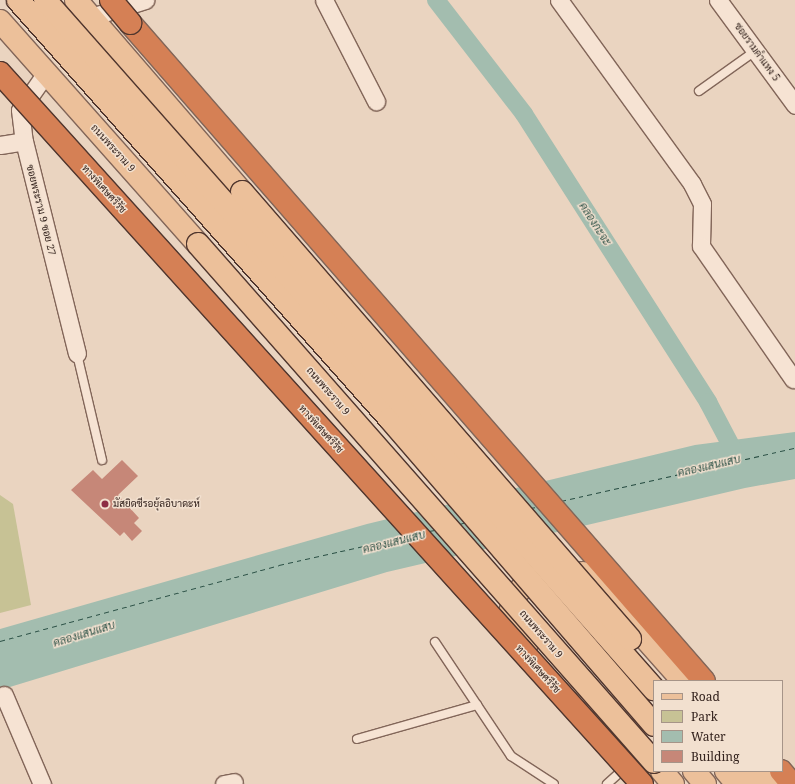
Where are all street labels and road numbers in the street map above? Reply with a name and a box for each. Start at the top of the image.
street label: ซอยรามคำแหง 5 [732,20,782,84]
street label: ถนนพระราม 9 [88,122,138,174]
street label: ทางพิเศษศรีรัช [79,162,129,216]
street label: ซอยพระราม 9 ซอย 27 [24,163,58,257]
street label: ถนนพระราม 9 [304,364,352,418]
street label: ทางพิเศษศรีรัช [296,402,346,456]
street label: ถนนพระราม 9 [517,607,565,661]
street label: ทางพิเศษศรีรัช [513,642,563,696]

